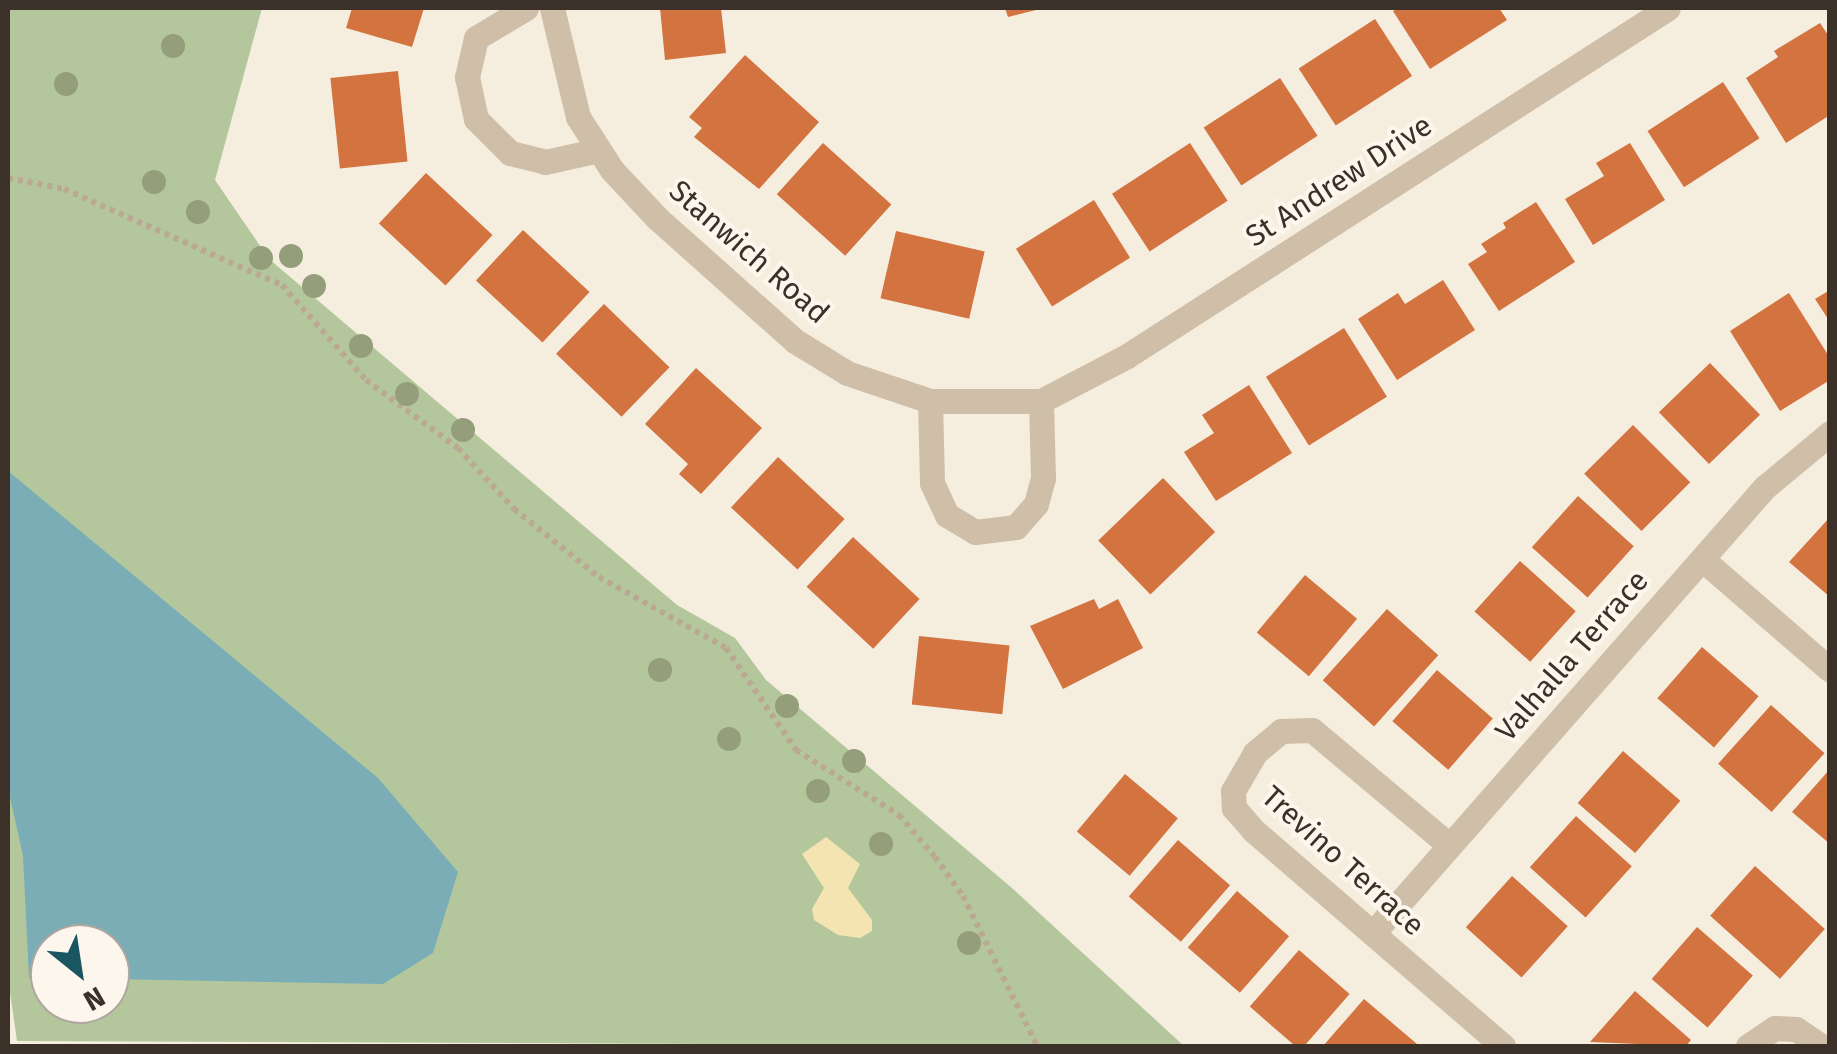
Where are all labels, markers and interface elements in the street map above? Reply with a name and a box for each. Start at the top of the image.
street label: St Andrew Drive [1239,107,1439,255]
street label: Stanwich Road [662,173,836,331]
street label: Valhalla Terrace [1488,563,1656,749]
street label: Trevino Terrace [1254,779,1432,943]
north arrow [30,924,130,1024]
text: N [78,980,111,1018]

